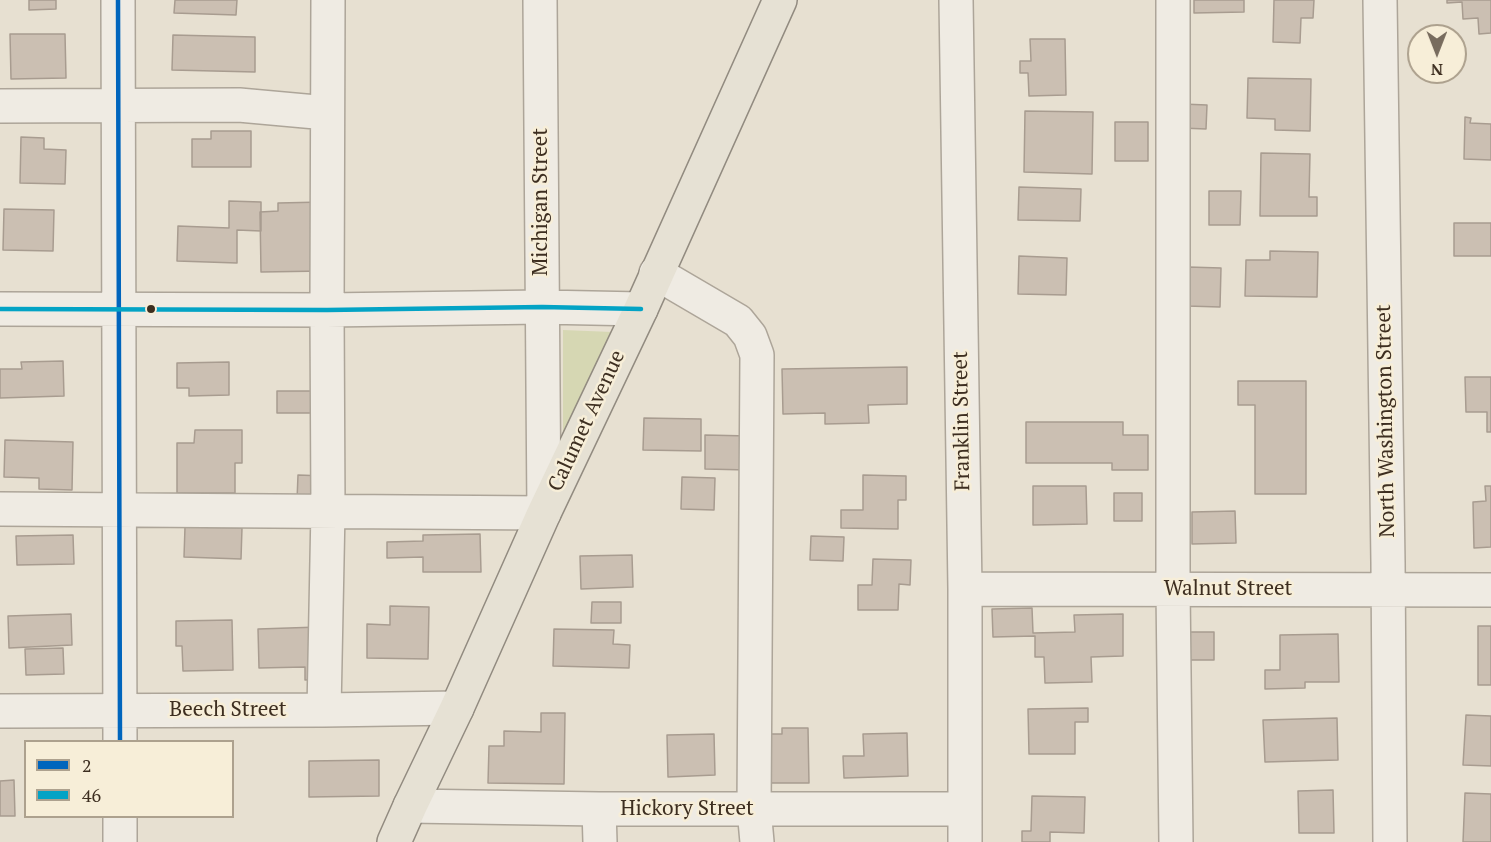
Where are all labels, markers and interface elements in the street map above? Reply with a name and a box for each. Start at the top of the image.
north arrow [1407,24,1467,84]
text: N [1431,59,1443,81]
street label: Michigan Street [528,128,554,276]
unlabelled marker [145,303,157,315]
street label: North Washington Street [1371,304,1401,538]
street label: Calumet Avenue [543,346,631,496]
street label: Franklin Street [948,351,976,491]
street label: Walnut Street [1164,576,1292,602]
street label: Beech Street [169,697,287,723]
legend [24,740,234,818]
text: 2 [82,753,92,777]
text: 46 [82,783,101,807]
street label: Hickory Street [620,796,754,822]

